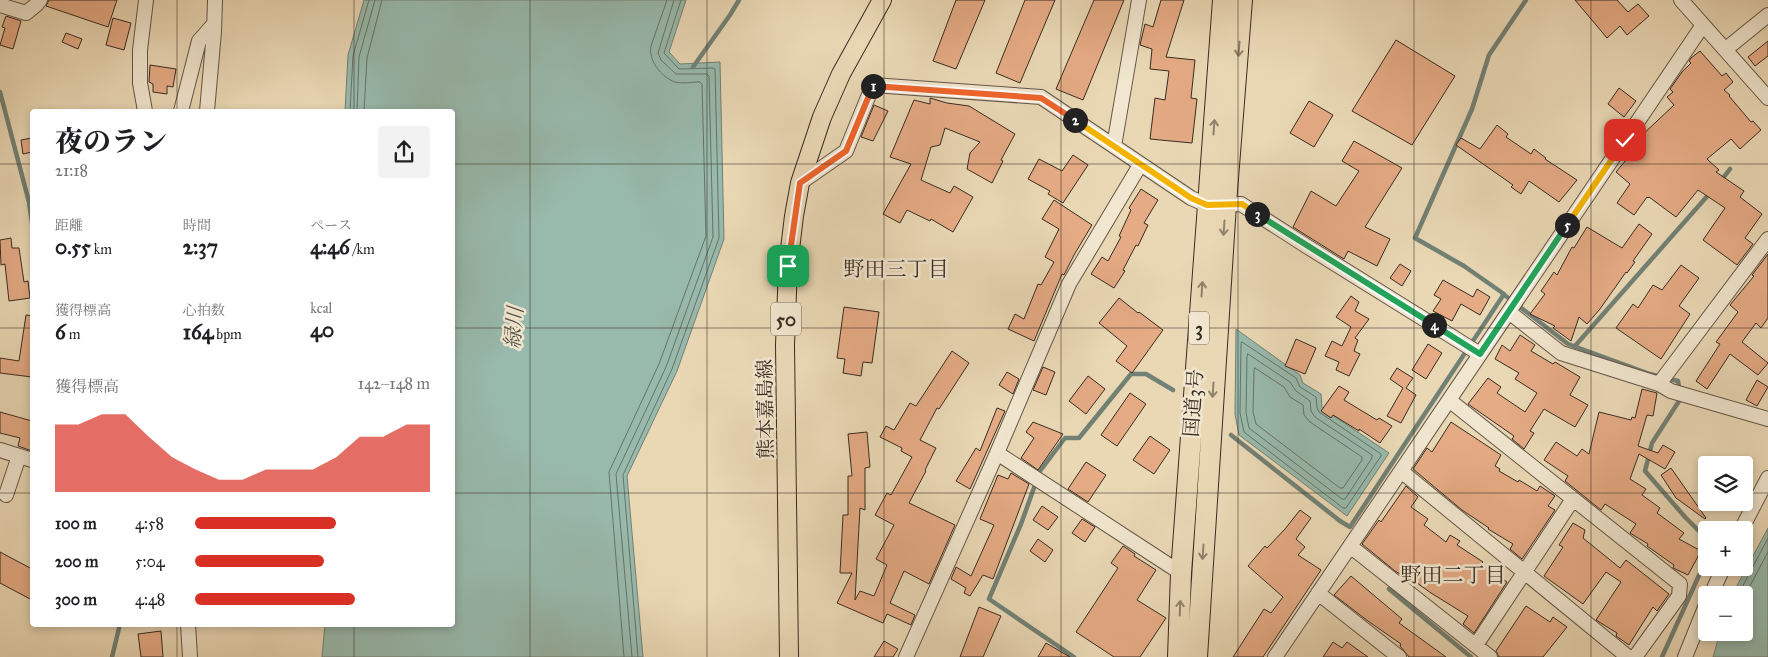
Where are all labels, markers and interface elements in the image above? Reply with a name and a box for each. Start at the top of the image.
one-way arrow [1234,40,1244,56]
pin: 1 [860,74,886,98]
text: 1 [871,78,876,95]
pin: 2 [1062,108,1088,132]
text: 2 [1072,112,1079,129]
one-way arrow [1210,119,1219,135]
pin [1604,119,1646,161]
text: 夜のラン [55,124,167,159]
button: share [378,126,430,178]
icon: check [1611,126,1639,154]
text: 21:18 [55,161,88,180]
pin: 3 [1244,202,1270,226]
text: 3 [1255,206,1260,223]
pin: 5 [1554,212,1580,238]
text: 距離 [55,217,83,234]
text: 時間 [183,217,211,234]
text: ペース [310,217,352,234]
text: 5 [1564,217,1571,234]
one-way arrow [1220,220,1229,236]
text: 0.55 [55,234,91,260]
text: 2:37 [183,234,218,260]
text: 4:46 [310,234,350,260]
text: km [91,241,112,258]
text: /km [350,241,375,258]
pin [767,245,809,287]
icon: arrive [774,252,802,280]
district label: 野田三丁目 [844,256,949,282]
one-way arrow [1197,281,1206,297]
text: kcal [310,300,332,317]
text: 獲得標高 [55,302,111,319]
text: 心拍数 [183,302,225,319]
road number: 50 [771,302,801,336]
water label: 緑川 [499,304,529,350]
road number: 3 [1189,312,1209,344]
pin: 4 [1422,312,1446,338]
text: 40 [310,317,334,343]
text: 4 [1431,317,1438,334]
text: 6 [55,319,66,345]
text: 164 [183,319,213,345]
text: m [66,326,81,343]
text: bpm [213,326,242,343]
street label: 熊本嘉島線 [752,359,778,459]
street label: 国道3号 [1179,368,1207,438]
text: 142–148 m [358,374,430,393]
text: 獲得標高 [55,377,119,396]
one-way arrow [1209,382,1218,398]
map controls [1698,456,1753,641]
button: layers [1698,456,1753,511]
text: 100 m [55,514,97,533]
text: 4:58 [135,514,164,533]
button: + [1698,521,1753,576]
one-way arrow [1198,544,1207,560]
text: 200 m [55,552,98,571]
text: 5:04 [135,552,165,571]
district label: 野田二丁目 [1401,562,1506,588]
button: − [1698,586,1753,641]
text: 300 m [55,590,97,609]
text: 4:48 [135,590,165,609]
one-way arrow [1175,601,1184,617]

